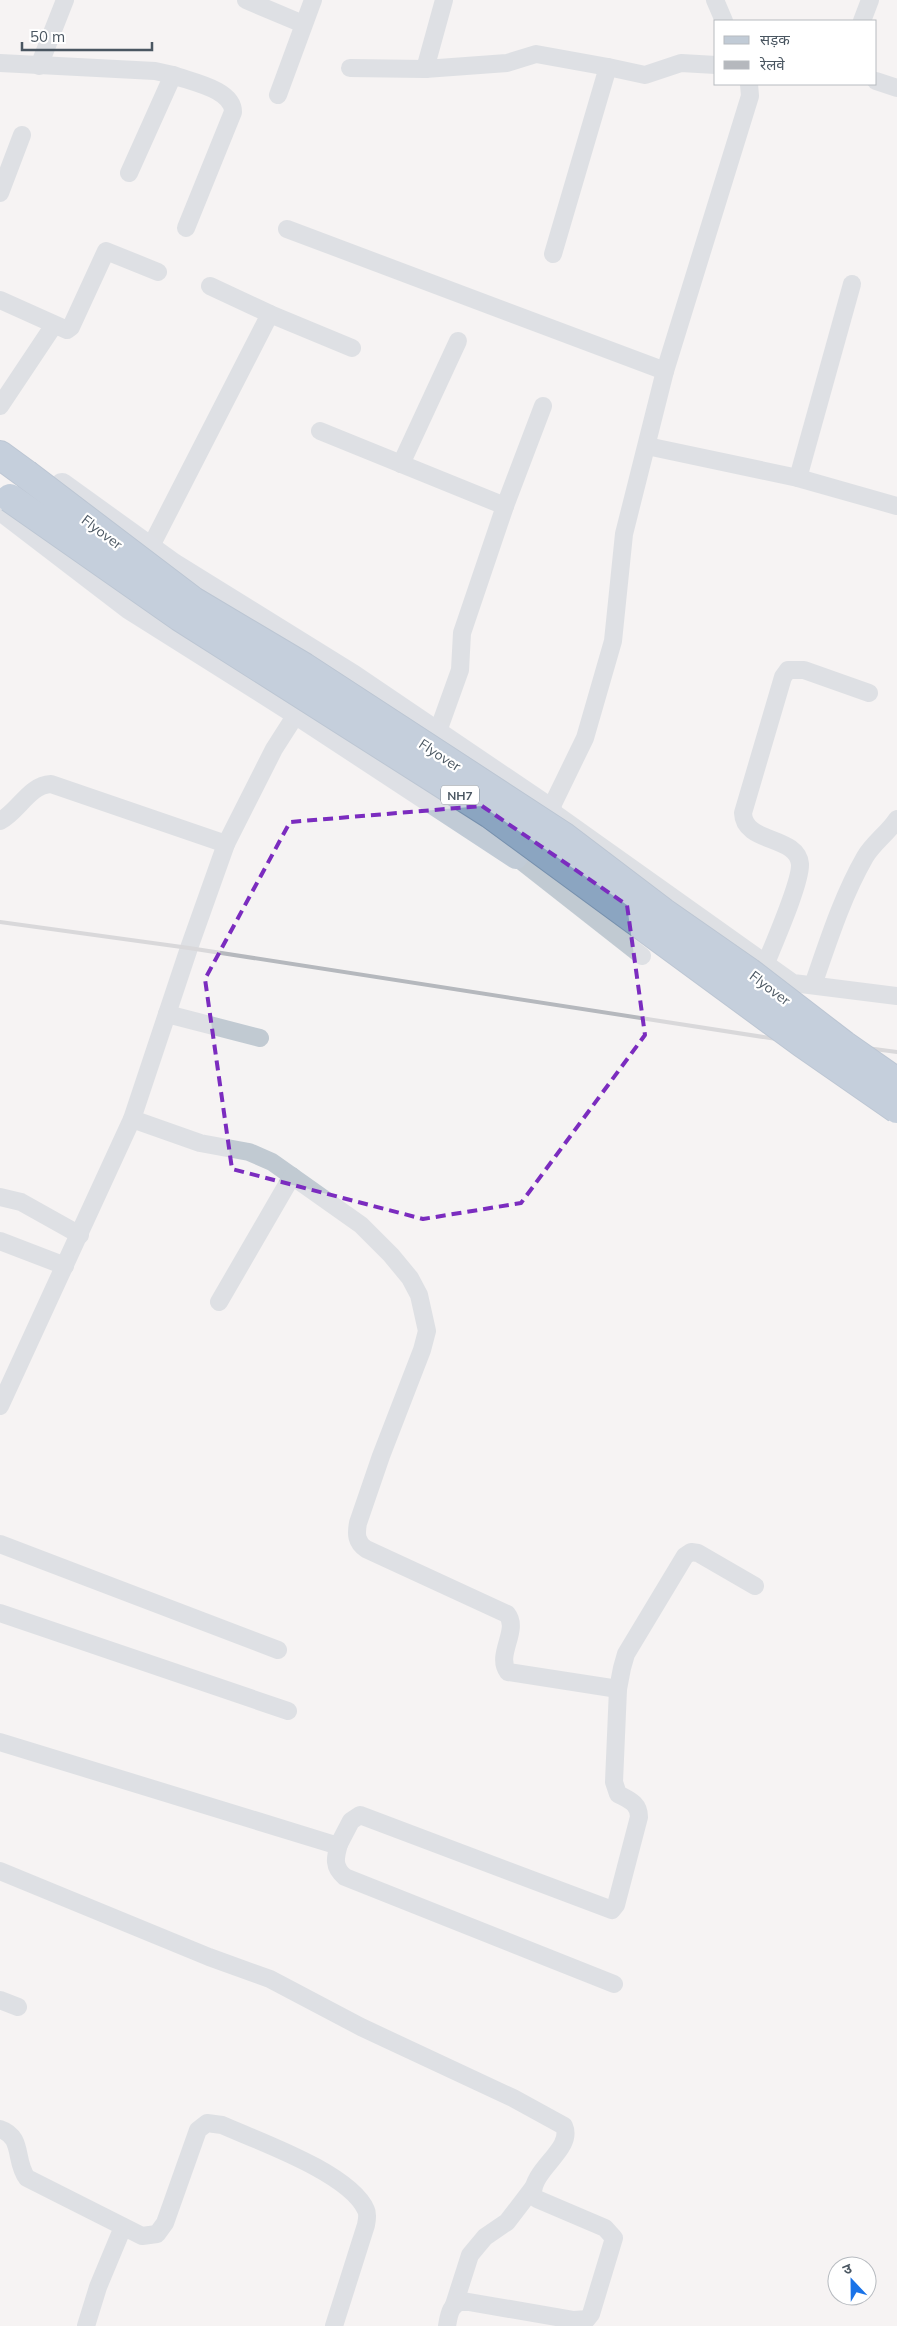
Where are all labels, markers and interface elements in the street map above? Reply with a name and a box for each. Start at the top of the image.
scale bar [22,20,152,52]
legend [714,20,877,85]
text: 50 m [30,27,65,46]
text: सड़क [760,30,790,49]
text: रेलवे [759,55,785,74]
street label: Flyover [78,511,127,554]
street label: Flyover [416,735,465,776]
road number: NH7 [441,786,479,804]
street label: Flyover [746,967,795,1010]
north arrow [827,2256,877,2306]
text: उ [840,2259,855,2279]

